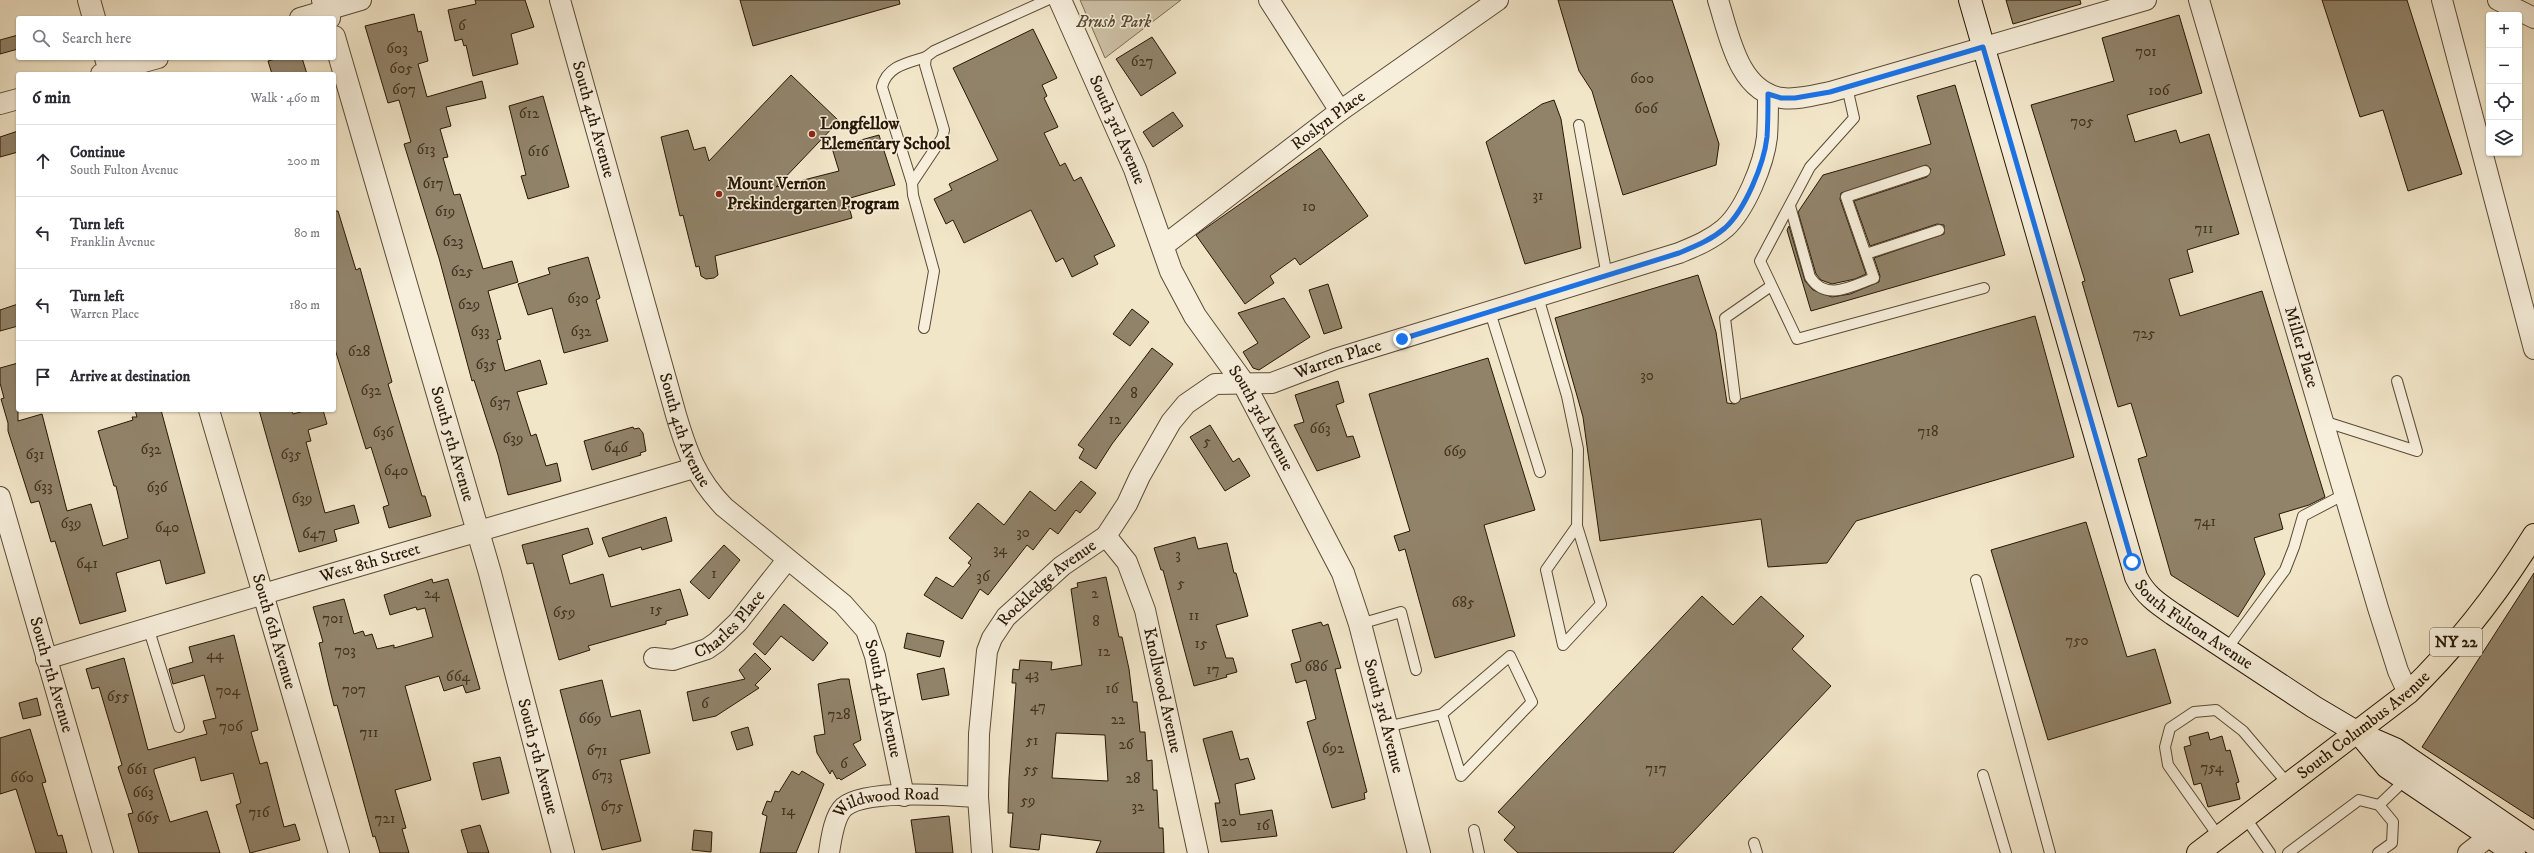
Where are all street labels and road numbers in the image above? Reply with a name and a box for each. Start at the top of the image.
street label: South 4th Avenue [567,59,620,180]
street label: South 3rd Avenue [1084,72,1151,188]
street label: Roslyn Place [1287,86,1370,155]
street label: Miller Place [2279,304,2324,390]
street label: Warren Place [1290,334,1384,385]
street label: South 3rd Avenue [1223,361,1299,475]
street label: South 4th Avenue [654,371,715,492]
street label: South 5th Avenue [425,384,480,504]
street label: Rockledge Avenue [992,535,1101,630]
street label: West 8th Street [316,538,423,588]
street label: South 6th Avenue [247,571,301,692]
street label: South Fulton Avenue [2129,575,2257,675]
street label: Charles Place [692,586,770,663]
street label: South 7th Avenue [24,614,79,735]
street label: Knollwood Avenue [1138,626,1187,755]
road number: NY 22 [2430,628,2482,656]
street label: South 4th Avenue [859,637,907,760]
street label: South 3rd Avenue [1358,656,1409,776]
street label: South Columbus Avenue [2293,666,2435,785]
street label: South 5th Avenue [512,696,564,817]
street label: Wildwood Road [828,783,940,823]

